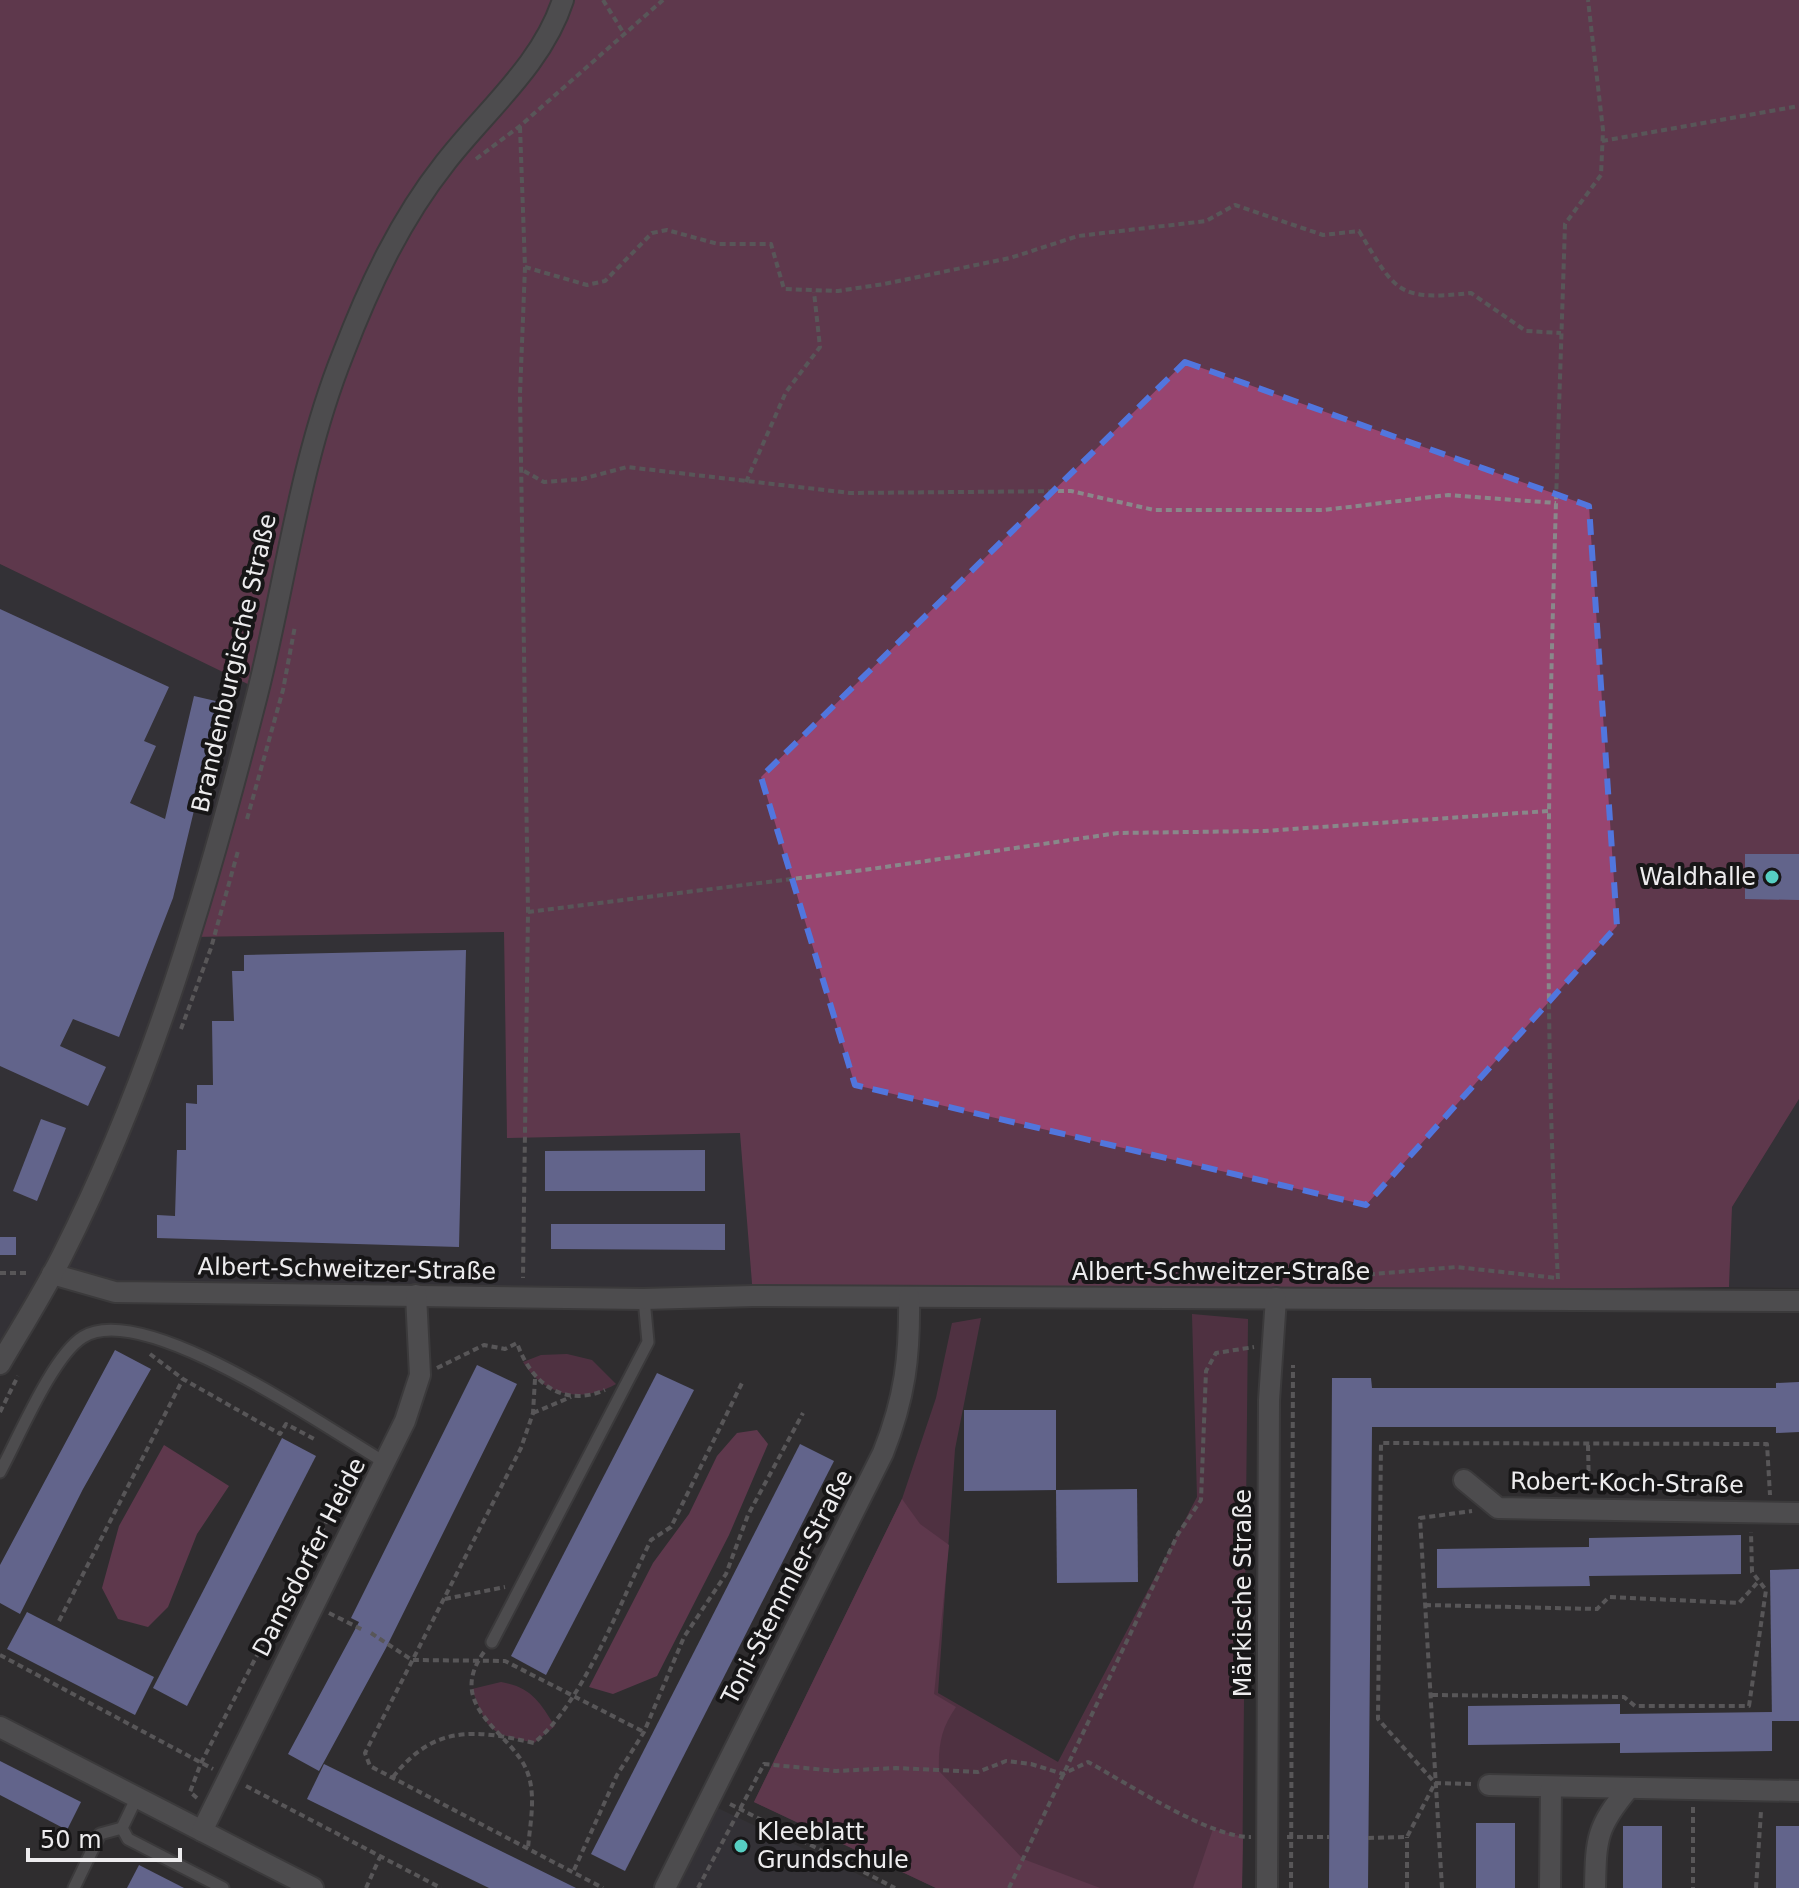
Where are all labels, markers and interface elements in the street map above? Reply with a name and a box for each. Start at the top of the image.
street label: Brandenburgische Straße [186,511,282,815]
place label: Waldhalle [1639,863,1756,891]
marker: Waldhalle [1763,868,1781,886]
street label: Albert-Schweitzer-Straße [197,1252,497,1286]
street label: Albert-Schweitzer-Straße [1072,1258,1370,1286]
street label: Damsdorfer Heide [247,1453,371,1661]
street label: Toni-Stemmler-Straße [715,1465,858,1710]
street label: Robert-Koch-Straße [1510,1467,1744,1499]
street label: Märkische Straße [1229,1489,1257,1697]
scale bar [28,1812,180,1862]
place label: Kleeblatt Grundschule [757,1818,909,1874]
text: 50 m [40,1826,102,1854]
marker: Kleeblatt Grundschule [732,1837,750,1855]

